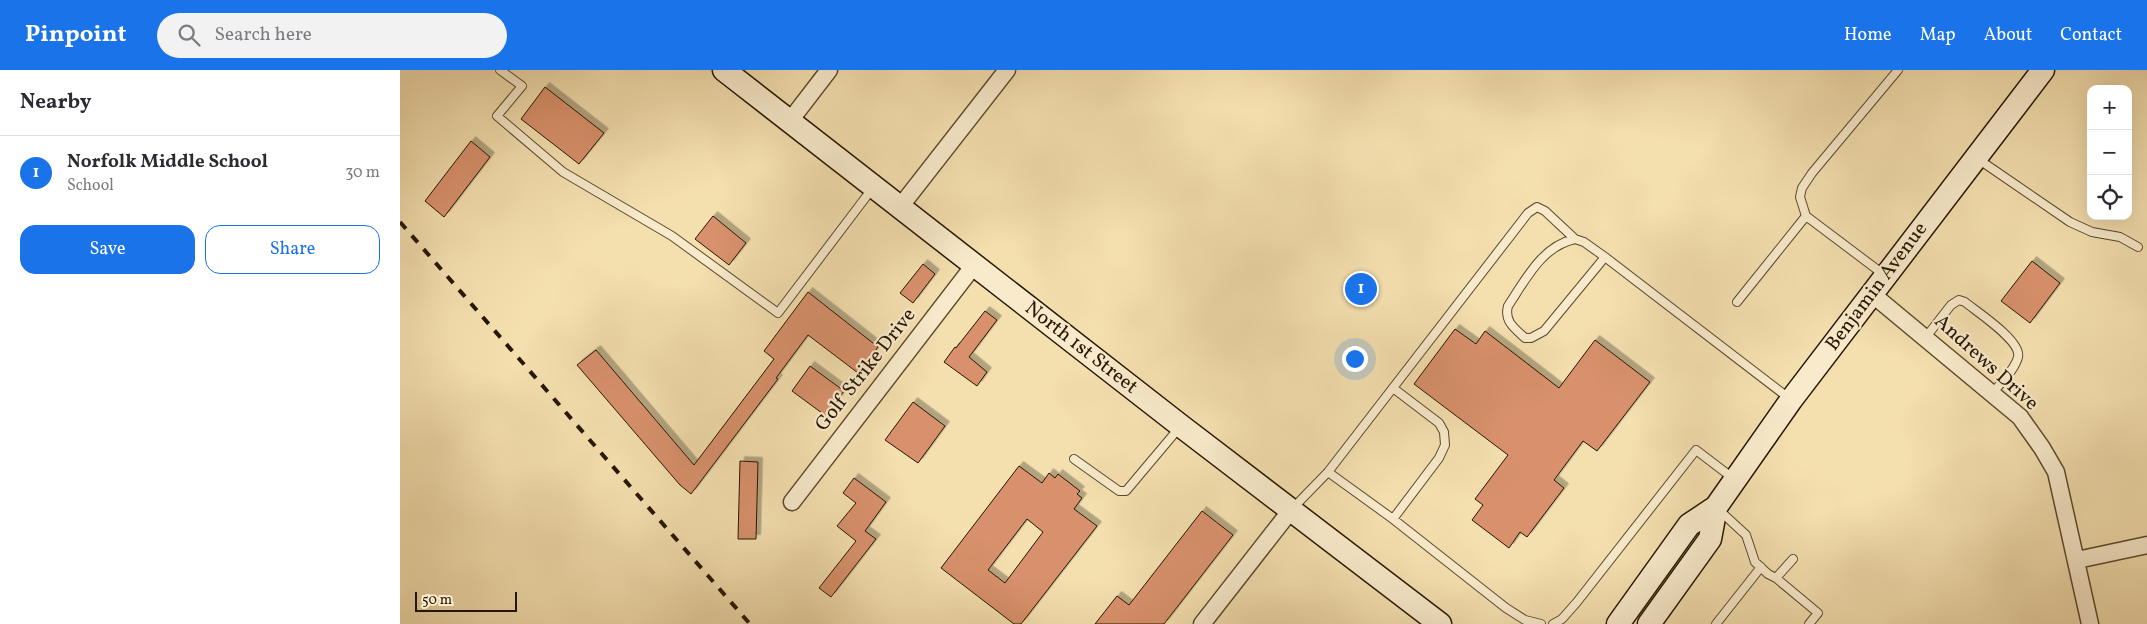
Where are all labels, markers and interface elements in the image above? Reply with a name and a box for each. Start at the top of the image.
search box [157,13,507,58]
text: Pinpoint [25,18,127,52]
icon: search [175,21,203,49]
text: Search here [215,22,312,48]
text: Home [1844,23,1892,48]
text: Map [1920,23,1956,48]
text: About [1984,23,2032,48]
text: Contact [2060,23,2122,48]
map controls [2087,85,2132,220]
button: + [2087,85,2132,130]
text: Nearby [20,88,91,117]
button: − [2087,130,2132,175]
text: Norfolk Middle School [67,149,268,175]
text: 1 [33,162,39,184]
text: 30 m [345,162,380,184]
text: School [67,175,114,197]
button: locate [2087,175,2132,220]
street label: Benjamin Avenue [1819,217,1935,357]
button: Save [20,225,195,274]
button: Share [205,225,380,274]
pin: 1 [1345,270,1377,308]
street label: North 1st Street [1019,295,1143,401]
street label: Golf Strike Drive [809,303,923,437]
street label: Andrews Drive [1928,308,2044,418]
your location [1342,346,1368,372]
scale bar [415,589,518,612]
text: 50 m [422,591,452,610]

